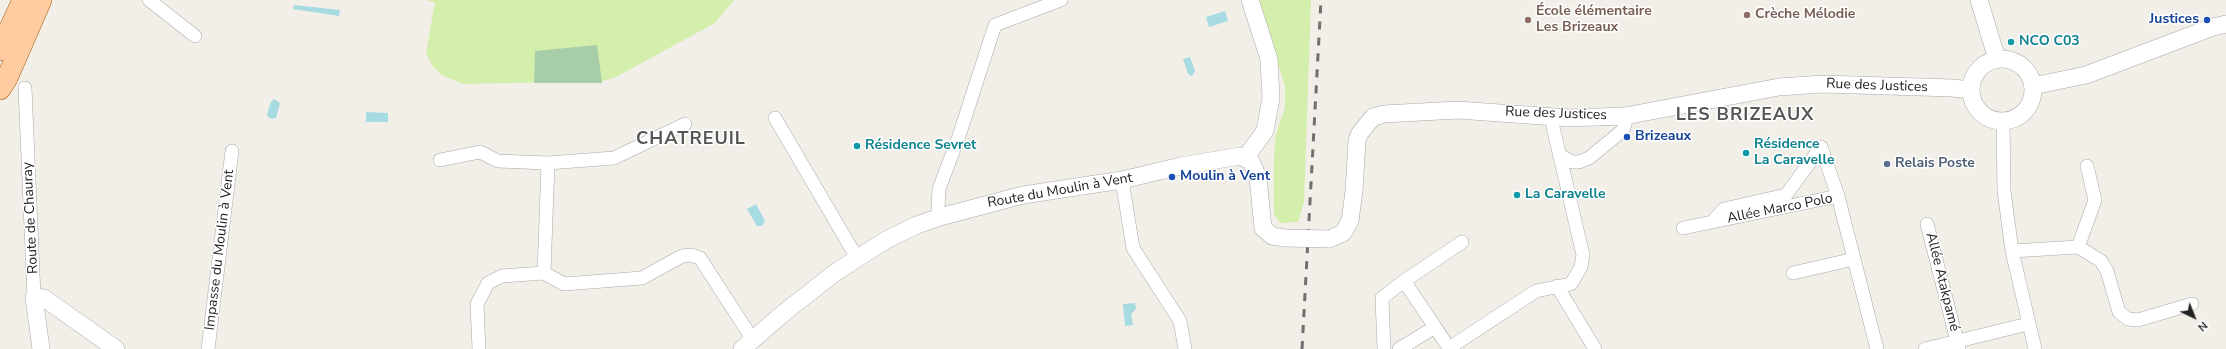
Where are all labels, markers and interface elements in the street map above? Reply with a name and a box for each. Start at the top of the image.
place label: École élémentaire Les Brizeaux [1536,4,1652,36]
place label: Crèche Mélodie [1755,7,1855,23]
marker: Crèche Mélodie [1742,10,1752,20]
place label: Justices [2149,12,2199,28]
marker: École élémentaire Les Brizeaux [1523,15,1533,25]
marker: Justices [2202,15,2212,25]
place label: NCO C03 [2019,34,2080,50]
marker: NCO C03 [2006,37,2016,47]
street label: Rue des Justices [1826,76,1928,96]
street label: Rue des Justices [1505,104,1607,124]
district label: LES BRIZEAUX [1676,105,1814,127]
district label: CHATREUIL [636,129,746,151]
place label: Brizeaux [1635,129,1691,145]
marker: Brizeaux [1622,132,1632,142]
place label: Résidence La Caravelle [1754,137,1834,170]
place label: Résidence Sevret [865,138,976,154]
marker: Résidence Sevret [852,141,862,151]
marker: Résidence La Caravelle [1741,148,1751,158]
place label: Relais Poste [1895,156,1975,172]
marker: Relais Poste [1882,159,1892,169]
street label: Route de Chauray [20,162,42,274]
street label: Impasse du Moulin à Vent [202,169,238,331]
place label: Moulin à Vent [1180,169,1270,185]
street label: Route du Moulin à Vent [986,170,1134,212]
marker: Moulin à Vent [1167,172,1177,182]
place label: La Caravelle [1525,187,1605,203]
marker: La Caravelle [1512,190,1522,200]
street label: Allée Marco Polo [1726,191,1834,227]
street label: Allée Atakpamé [1922,231,1962,333]
north arrow [2174,297,2214,337]
text: N [2194,318,2211,334]

